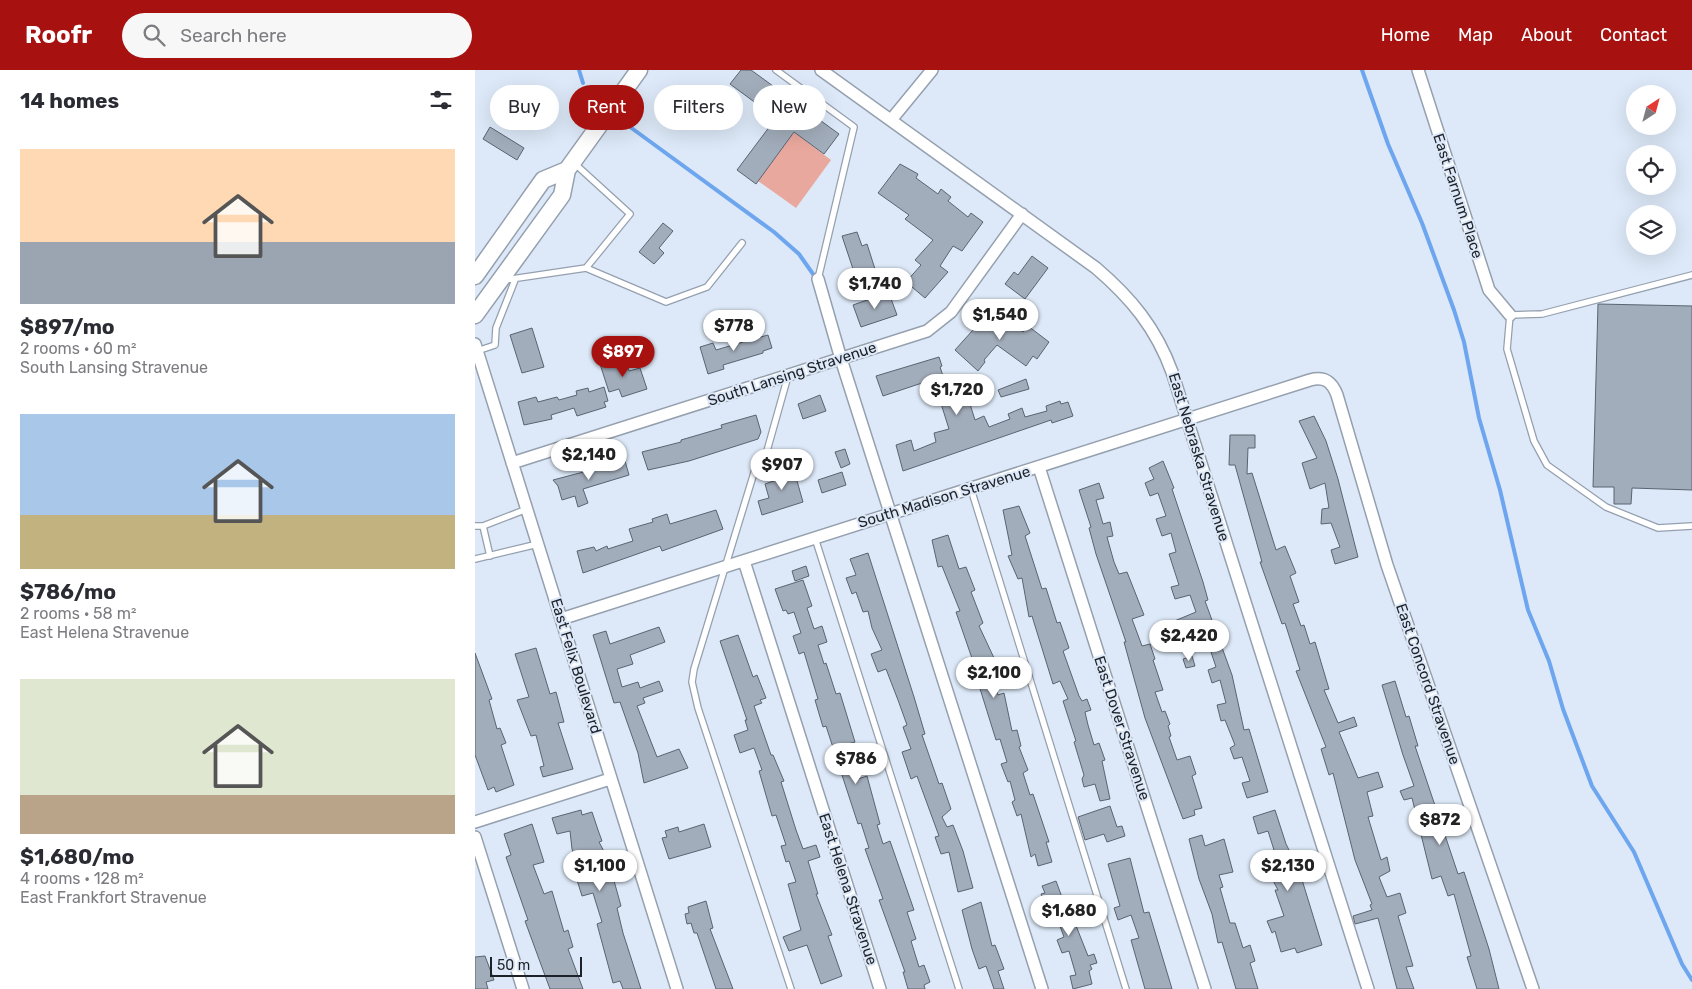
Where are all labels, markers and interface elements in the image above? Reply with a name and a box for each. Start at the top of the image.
search box [122,13,472,58]
text: Roofr [25,21,92,49]
icon: search [140,21,168,49]
text: Search here [180,24,287,47]
text: Home [1381,24,1430,46]
text: Map [1458,24,1493,46]
text: About [1521,24,1572,46]
text: Contact [1600,24,1667,46]
chip: Buy [490,85,559,130]
chip: Rent [569,85,644,130]
chip: Filters [654,85,743,130]
chip: New [753,85,826,130]
north arrow [1626,85,1676,135]
map controls [1626,85,1676,255]
icon: filters [427,86,455,114]
text: 14 homes [20,88,119,113]
street label: East Farnum Place [1429,131,1487,261]
button: locate [1626,145,1676,195]
icon: home [193,181,283,271]
button: layers [1626,205,1676,255]
pin: $1,740 [834,268,916,310]
text: $1,740 [848,274,902,293]
pin: $1,540 [959,298,1041,341]
text: $1,540 [972,305,1028,324]
pin: $778 [704,310,764,352]
text: $897/mo [20,314,115,339]
text: $778 [714,316,754,335]
pin: $897 [593,336,653,378]
street label: South Lansing Stravenue [705,338,879,410]
text: 2 rooms · 60 m² [20,339,137,358]
text: $897 [603,342,643,361]
text: South Lansing Stravenue [20,358,208,377]
street label: East Nebraska Stravenue [1165,371,1233,543]
pin: $1,720 [916,374,998,416]
text: $1,720 [930,380,984,399]
pin: $2,140 [548,438,630,481]
text: $2,140 [562,445,616,464]
icon: home [193,446,283,536]
pin: $907 [752,448,812,491]
text: $907 [762,455,803,474]
street label: South Madison Stravenue [856,462,1032,532]
text: $786/mo [20,579,116,604]
street label: East Felix Boulevard [547,596,605,736]
street label: East Concord Stravenue [1392,601,1464,767]
text: 2 rooms · 58 m² [20,604,136,623]
pin: $2,420 [1148,620,1230,662]
text: East Helena Stravenue [20,623,189,642]
text: $2,420 [1160,626,1218,645]
street label: East Dover Stravenue [1090,654,1154,802]
pin: $2,100 [953,656,1035,699]
text: $2,100 [967,663,1021,682]
icon: home [193,711,283,801]
pin: $786 [826,742,886,785]
text: $786 [835,749,877,768]
pin: $872 [1410,804,1470,846]
text: $872 [1419,810,1461,829]
street label: East Helena Stravenue [815,811,881,967]
text: $1,680/mo [20,844,134,869]
pin: $1,100 [559,850,641,892]
pin: $2,130 [1247,850,1329,892]
text: $1,100 [574,856,626,875]
text: $2,130 [1261,856,1315,875]
text: 4 rooms · 128 m² [20,869,144,888]
text: East Frankfort Stravenue [20,888,207,907]
pin: $1,680 [1028,894,1110,937]
text: $1,680 [1041,901,1097,920]
scale bar [490,954,583,977]
text: 50 m [497,957,530,974]

